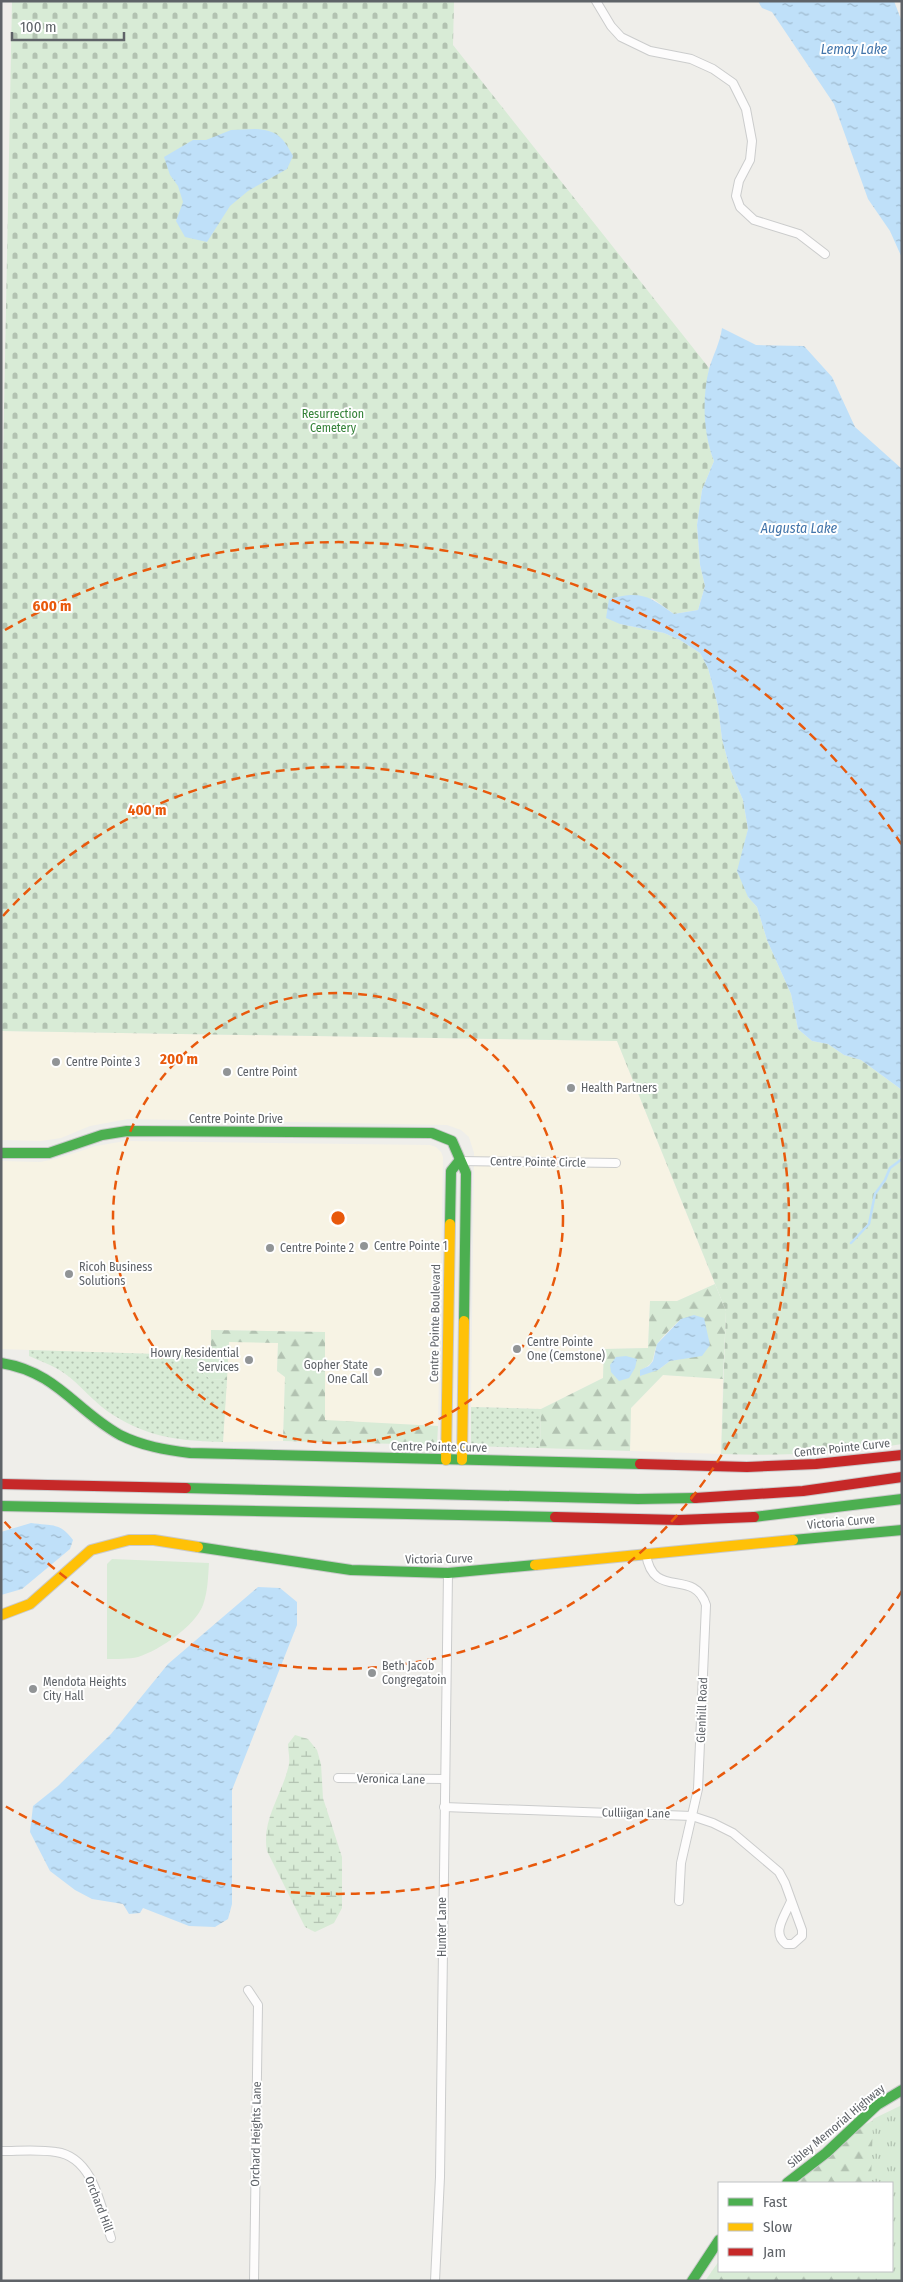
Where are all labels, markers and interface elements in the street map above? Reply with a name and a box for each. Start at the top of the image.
scale bar [12,10,125,42]
text: 100 m [20,18,57,36]
water label: Lemay Lake [821,41,888,58]
park label: Resurrection Cemetery [302,407,364,435]
water label: Augusta Lake [760,520,838,537]
text: 600 m [33,597,71,615]
text: 400 m [128,801,166,819]
text: 200 m [159,1050,198,1068]
place label: Centre Pointe 3 [66,1055,140,1069]
marker: Centre Pointe 3 [50,1056,62,1068]
place label: Centre Point [237,1065,297,1079]
marker: Centre Point [221,1066,233,1078]
place label: Health Partners [581,1081,657,1095]
marker: Health Partners [565,1082,577,1094]
street label: Centre Pointe Drive [189,1112,283,1126]
street label: Centre Pointe Circle [490,1154,586,1170]
centre of rings [329,1209,347,1227]
place label: Centre Pointe 1 [374,1239,447,1253]
marker: Centre Pointe 1 [358,1240,370,1252]
place label: Centre Pointe 2 [280,1241,354,1255]
marker: Centre Pointe 2 [264,1242,276,1254]
place label: Ricoh Business Solutions [79,1260,152,1288]
street label: Centre Pointe Boulevard [427,1264,443,1382]
marker: Ricoh Business Solutions [63,1268,75,1280]
place label: Centre Pointe One (Cemstone) [527,1335,606,1363]
marker: Centre Pointe One (Cemstone) [511,1343,523,1355]
place label: Howry Residential Services [150,1346,239,1374]
marker: Howry Residential Services [243,1354,255,1366]
place label: Gopher State One Call [304,1358,368,1386]
marker: Gopher State One Call [372,1366,384,1378]
street label: Centre Pointe Curve [793,1436,891,1460]
street label: Centre Pointe Curve [391,1439,487,1455]
street label: Victoria Curve [807,1512,875,1532]
street label: Victoria Curve [405,1551,473,1567]
place label: Beth Jacob Congregatoin [382,1659,447,1687]
marker: Beth Jacob Congregatoin [366,1667,378,1679]
place label: Mendota Heights City Hall [43,1675,126,1703]
street label: Glenhill Road [694,1677,710,1743]
marker: Mendota Heights City Hall [27,1683,39,1695]
street label: Veronica Lane [357,1771,425,1787]
street label: Culliigan Lane [602,1805,670,1821]
street label: Hunter Lane [435,1897,449,1957]
street label: Orchard Heights Lane [248,2081,264,2187]
street label: Sibley Memorial Highway [785,2081,888,2171]
street label: Orchard Hill [82,2174,116,2234]
legend [718,2182,893,2272]
text: Fast [763,2193,787,2211]
text: Slow [763,2218,792,2236]
text: Jam [763,2243,786,2261]

